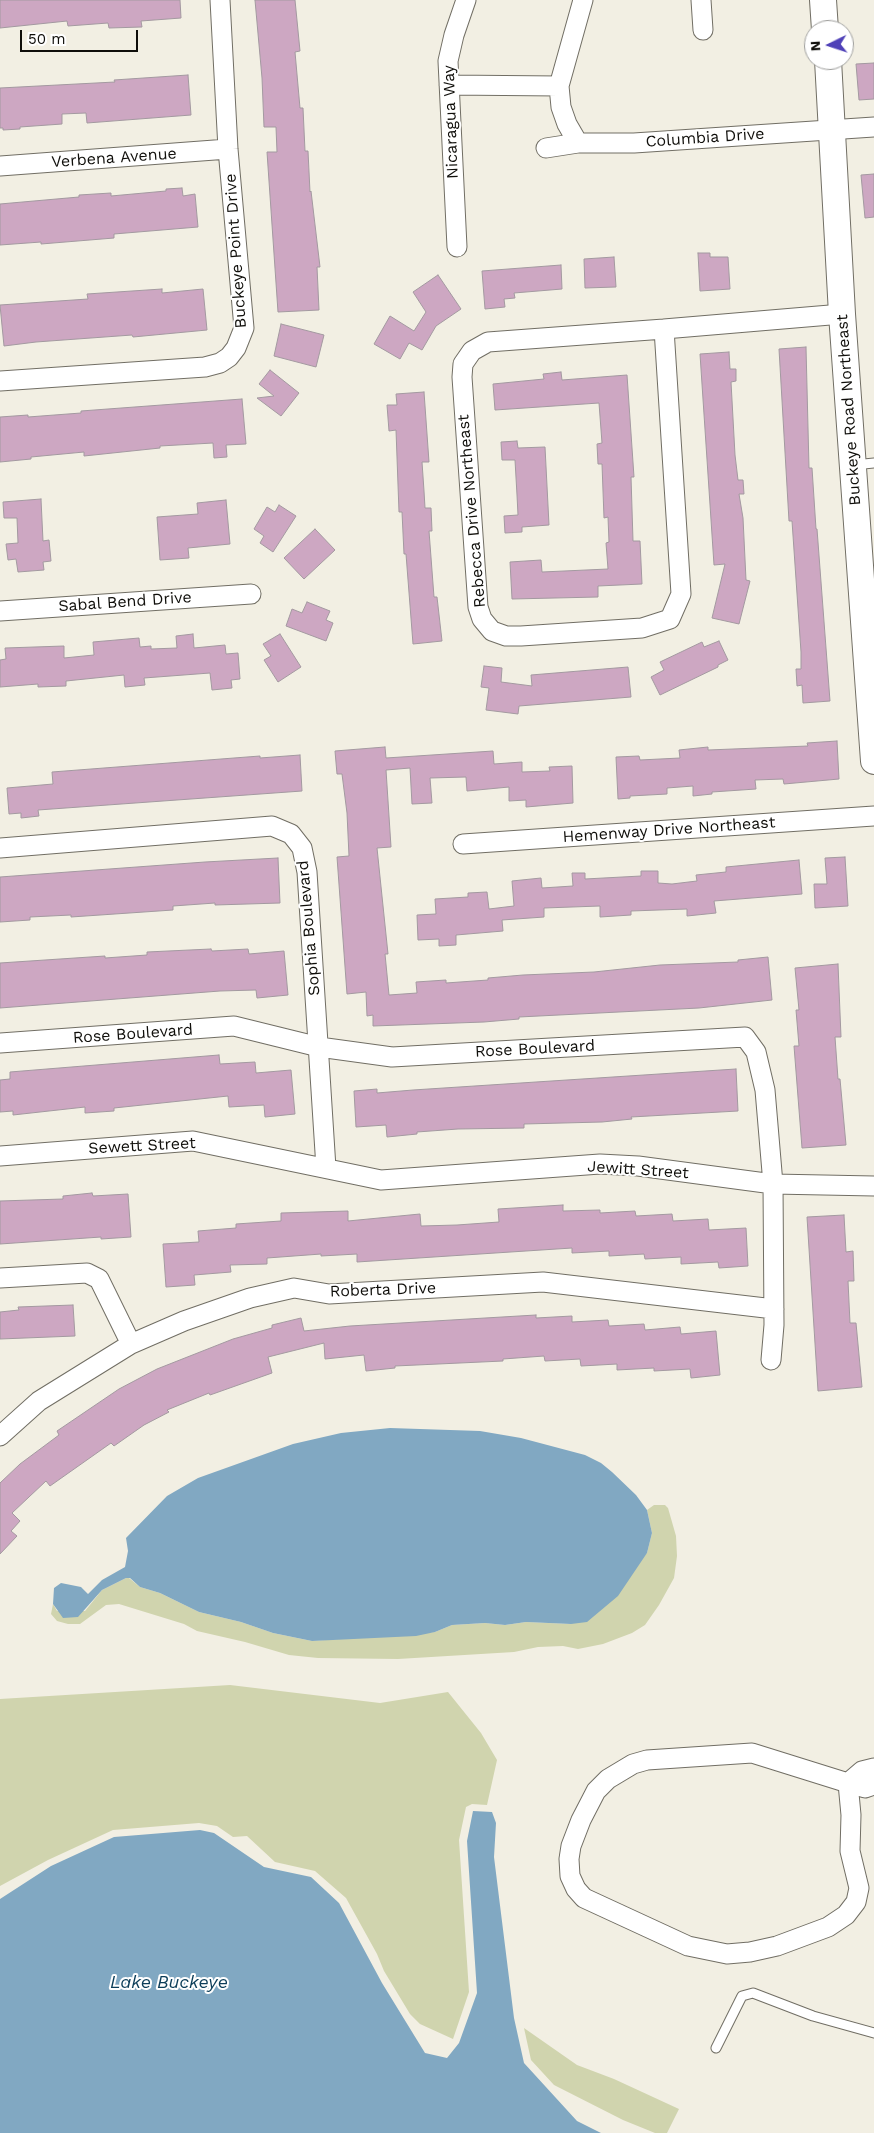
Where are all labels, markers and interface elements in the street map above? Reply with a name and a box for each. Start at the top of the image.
scale bar [22,20,140,52]
north arrow [804,20,854,70]
text: 50 m [28,30,65,48]
text: N [807,40,823,52]
street label: Nicaragua Way [439,65,463,179]
street label: Columbia Drive [645,124,765,152]
street label: Verbena Avenue [51,144,177,172]
street label: Buckeye Point Drive [221,173,251,329]
street label: Buckeye Road Northeast [833,314,865,506]
street label: Rebecca Drive Northeast [454,414,490,608]
street label: Sabal Bend Drive [58,588,192,616]
street label: Hemenway Drive Northeast [562,813,776,847]
street label: Sophia Boulevard [294,859,324,997]
street label: Rose Boulevard [72,1020,194,1048]
street label: Rose Boulevard [474,1036,596,1062]
street label: Sewett Street [88,1134,196,1158]
street label: Jewitt Street [587,1157,689,1183]
street label: Roberta Drive [330,1279,436,1301]
water label: Lake Buckeye [110,1972,228,1994]

